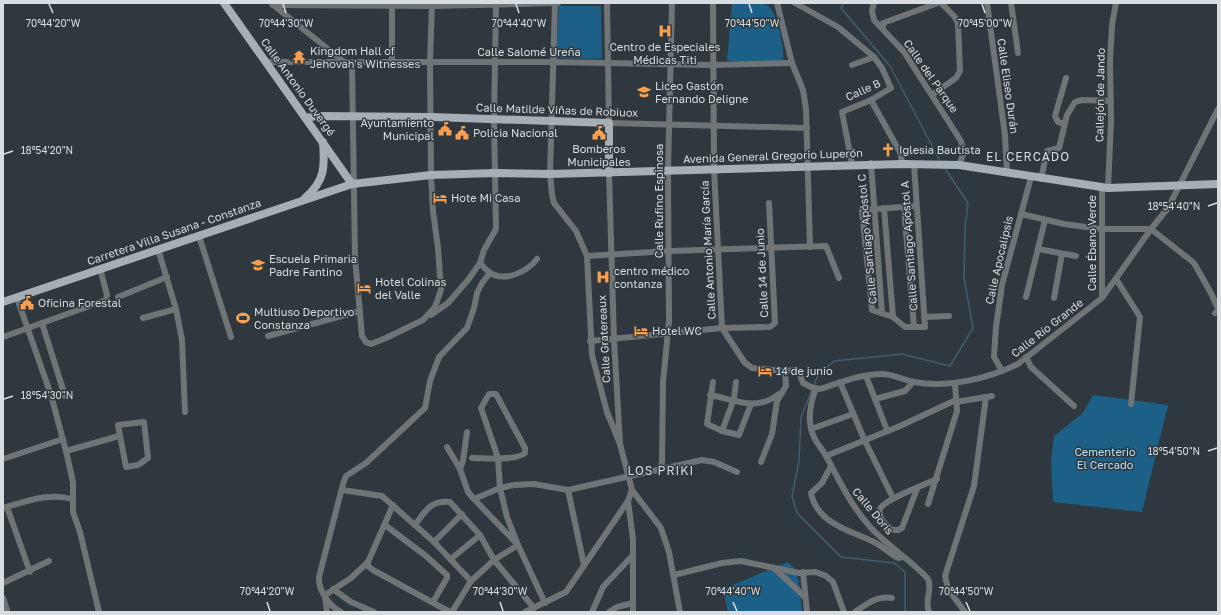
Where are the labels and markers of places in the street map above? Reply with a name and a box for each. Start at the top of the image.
hospital icon: Centro de Especiales Médicas Titi [657,23,673,39]
place label: Centro de Especiales Médicas Titi [610,40,721,66]
place label: Kingdom Hall of Jehovah's Witnesses [310,44,420,70]
temple icon: Kingdom Hall of Jehovah's Witnesses [291,49,307,65]
place label: Liceo Gastón Fernando Deligne [655,79,748,105]
school or university icon: Liceo Gastón Fernando Deligne [636,84,652,100]
place label: Ayuntamiento Municipal [360,116,434,142]
public building icon: Ayuntamiento Municipal [437,121,453,137]
public building icon: Policia Nacional [454,125,470,141]
public building icon: Bomberos Municipales [591,125,607,141]
place label: Policia Nacional [473,126,558,139]
place label: Bomberos Municipales [567,142,631,168]
church icon: Iglesia Bautista [880,142,896,158]
place label: Iglesia Bautista [899,143,981,156]
hotel icon: Hote Mi Casa [432,190,448,206]
place label: Hote Mi Casa [451,191,520,204]
place label: Escuela Primaria Padre Fantino [269,252,357,278]
school or university icon: Escuela Primaria Padre Fantino [250,257,266,273]
place label: centro médico contanza [614,264,690,290]
hospital icon: centro médico contanza [595,269,611,285]
place label: Hotel Colinas del Valle [375,275,447,301]
hotel icon: Hotel Colinas del Valle [356,280,372,296]
public building icon: Oficina Forestal [19,295,35,311]
place label: Oficina Forestal [38,296,122,309]
place label: Multiuso Deportivo Constanza [254,305,355,331]
sports icon: Multiuso Deportivo Constanza [235,310,251,326]
hotel icon: Hotel WC [633,323,649,339]
place label: Hotel WC [652,324,702,337]
hotel icon: 14 de junio [757,363,773,379]
place label: 14 de junio [776,364,833,377]

